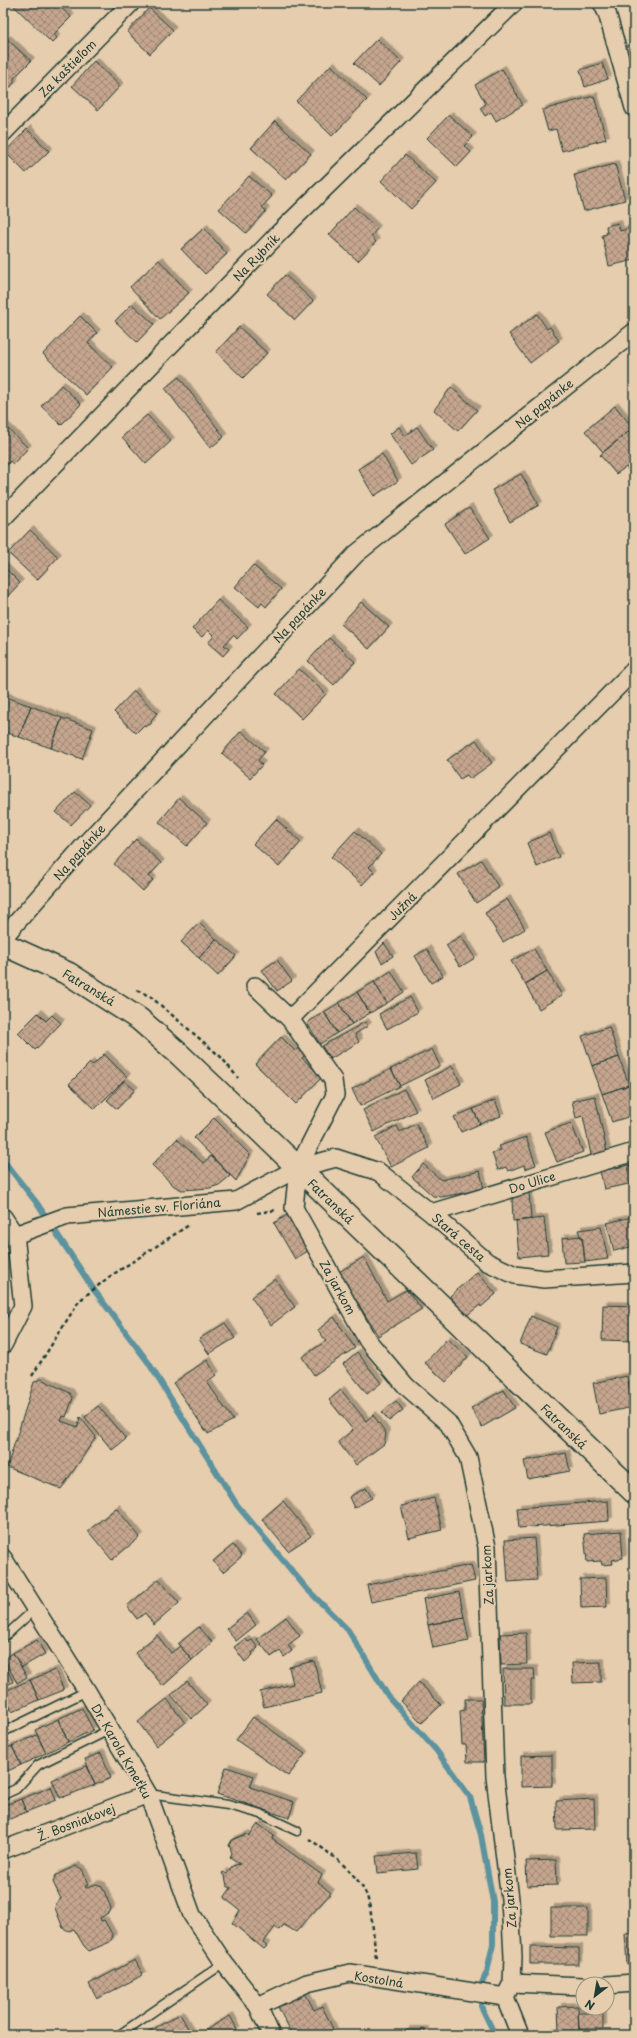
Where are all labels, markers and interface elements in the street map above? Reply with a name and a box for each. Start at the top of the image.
street label: Za kaštieľom [34,35,100,101]
street label: Na Rybník [228,229,284,285]
street label: Na papánke [511,374,577,432]
street label: Na papánke [268,583,330,647]
street label: Na papánke [49,820,109,884]
street label: Južná [384,887,421,924]
street label: Fatranská [59,964,119,1010]
street label: Do Ulice [506,1166,558,1198]
street label: Fatranská [304,1174,359,1228]
street label: Námestie sv. Floriána [97,1193,222,1221]
street label: Stará cesta [428,1208,490,1266]
street label: Za jarkom [315,1256,361,1318]
street label: Fatranská [537,1399,592,1453]
street label: Za jarkom [476,1544,498,1606]
street label: Dr. Karola Kmeťku [88,1700,156,1802]
street label: Ž. Bosniakovej [34,1799,118,1845]
street label: Za jarkom [497,1867,521,1929]
street label: Kostolná [353,1966,405,1992]
north arrow [575,1976,615,2016]
text: N [581,1995,598,2015]

